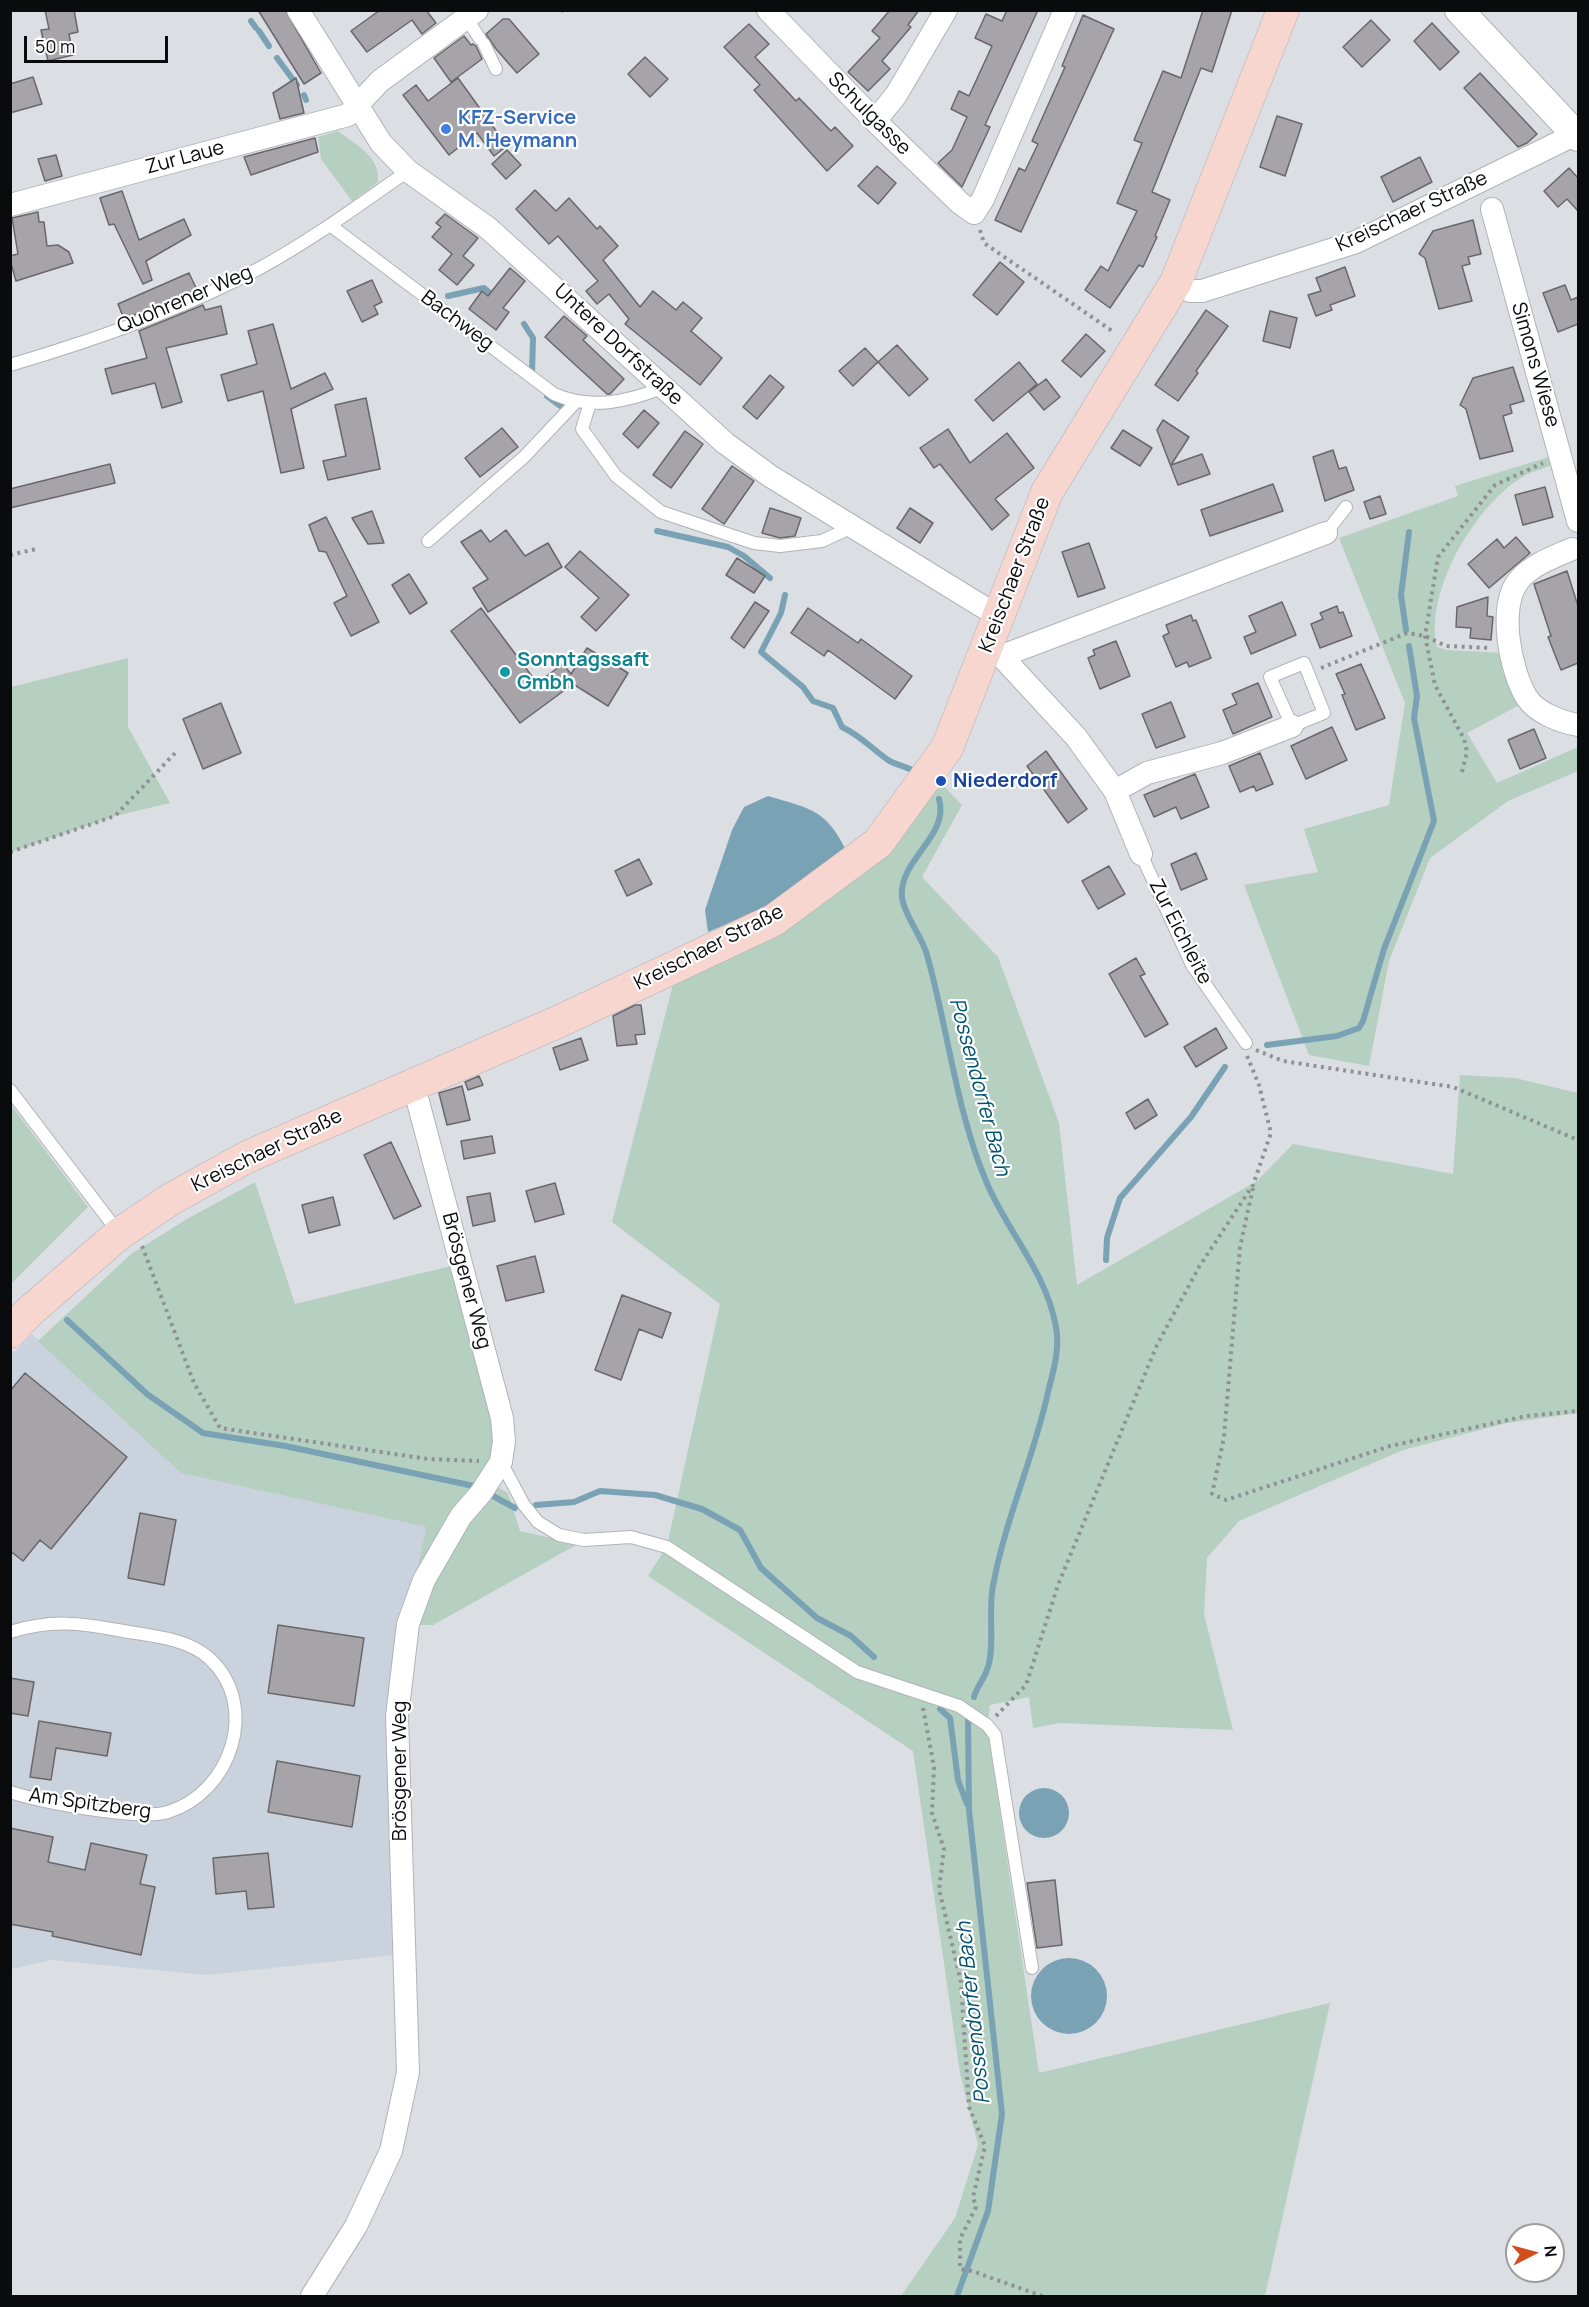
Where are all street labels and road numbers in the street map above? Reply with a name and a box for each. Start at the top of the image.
street label: Schulgasse [823,68,915,160]
street label: Zur Laue [143,136,227,180]
street label: Kreischaer Straße [1332,166,1492,258]
street label: Quohrener Weg [114,261,256,339]
street label: Untere Dorfstraße [549,279,687,411]
street label: Bachweg [416,286,498,356]
street label: Simons Wiese [1506,300,1564,430]
street label: Kreischaer Straße [974,494,1056,656]
street label: Zur Eichleite [1143,875,1217,989]
street label: Kreischaer Straße [630,900,788,996]
street label: Kreischaer Straße [188,1104,346,1198]
street label: Brösgener Weg [436,1210,496,1352]
street label: Brösgener Weg [388,1701,412,1841]
street label: Am Spitzberg [27,1784,153,1824]

